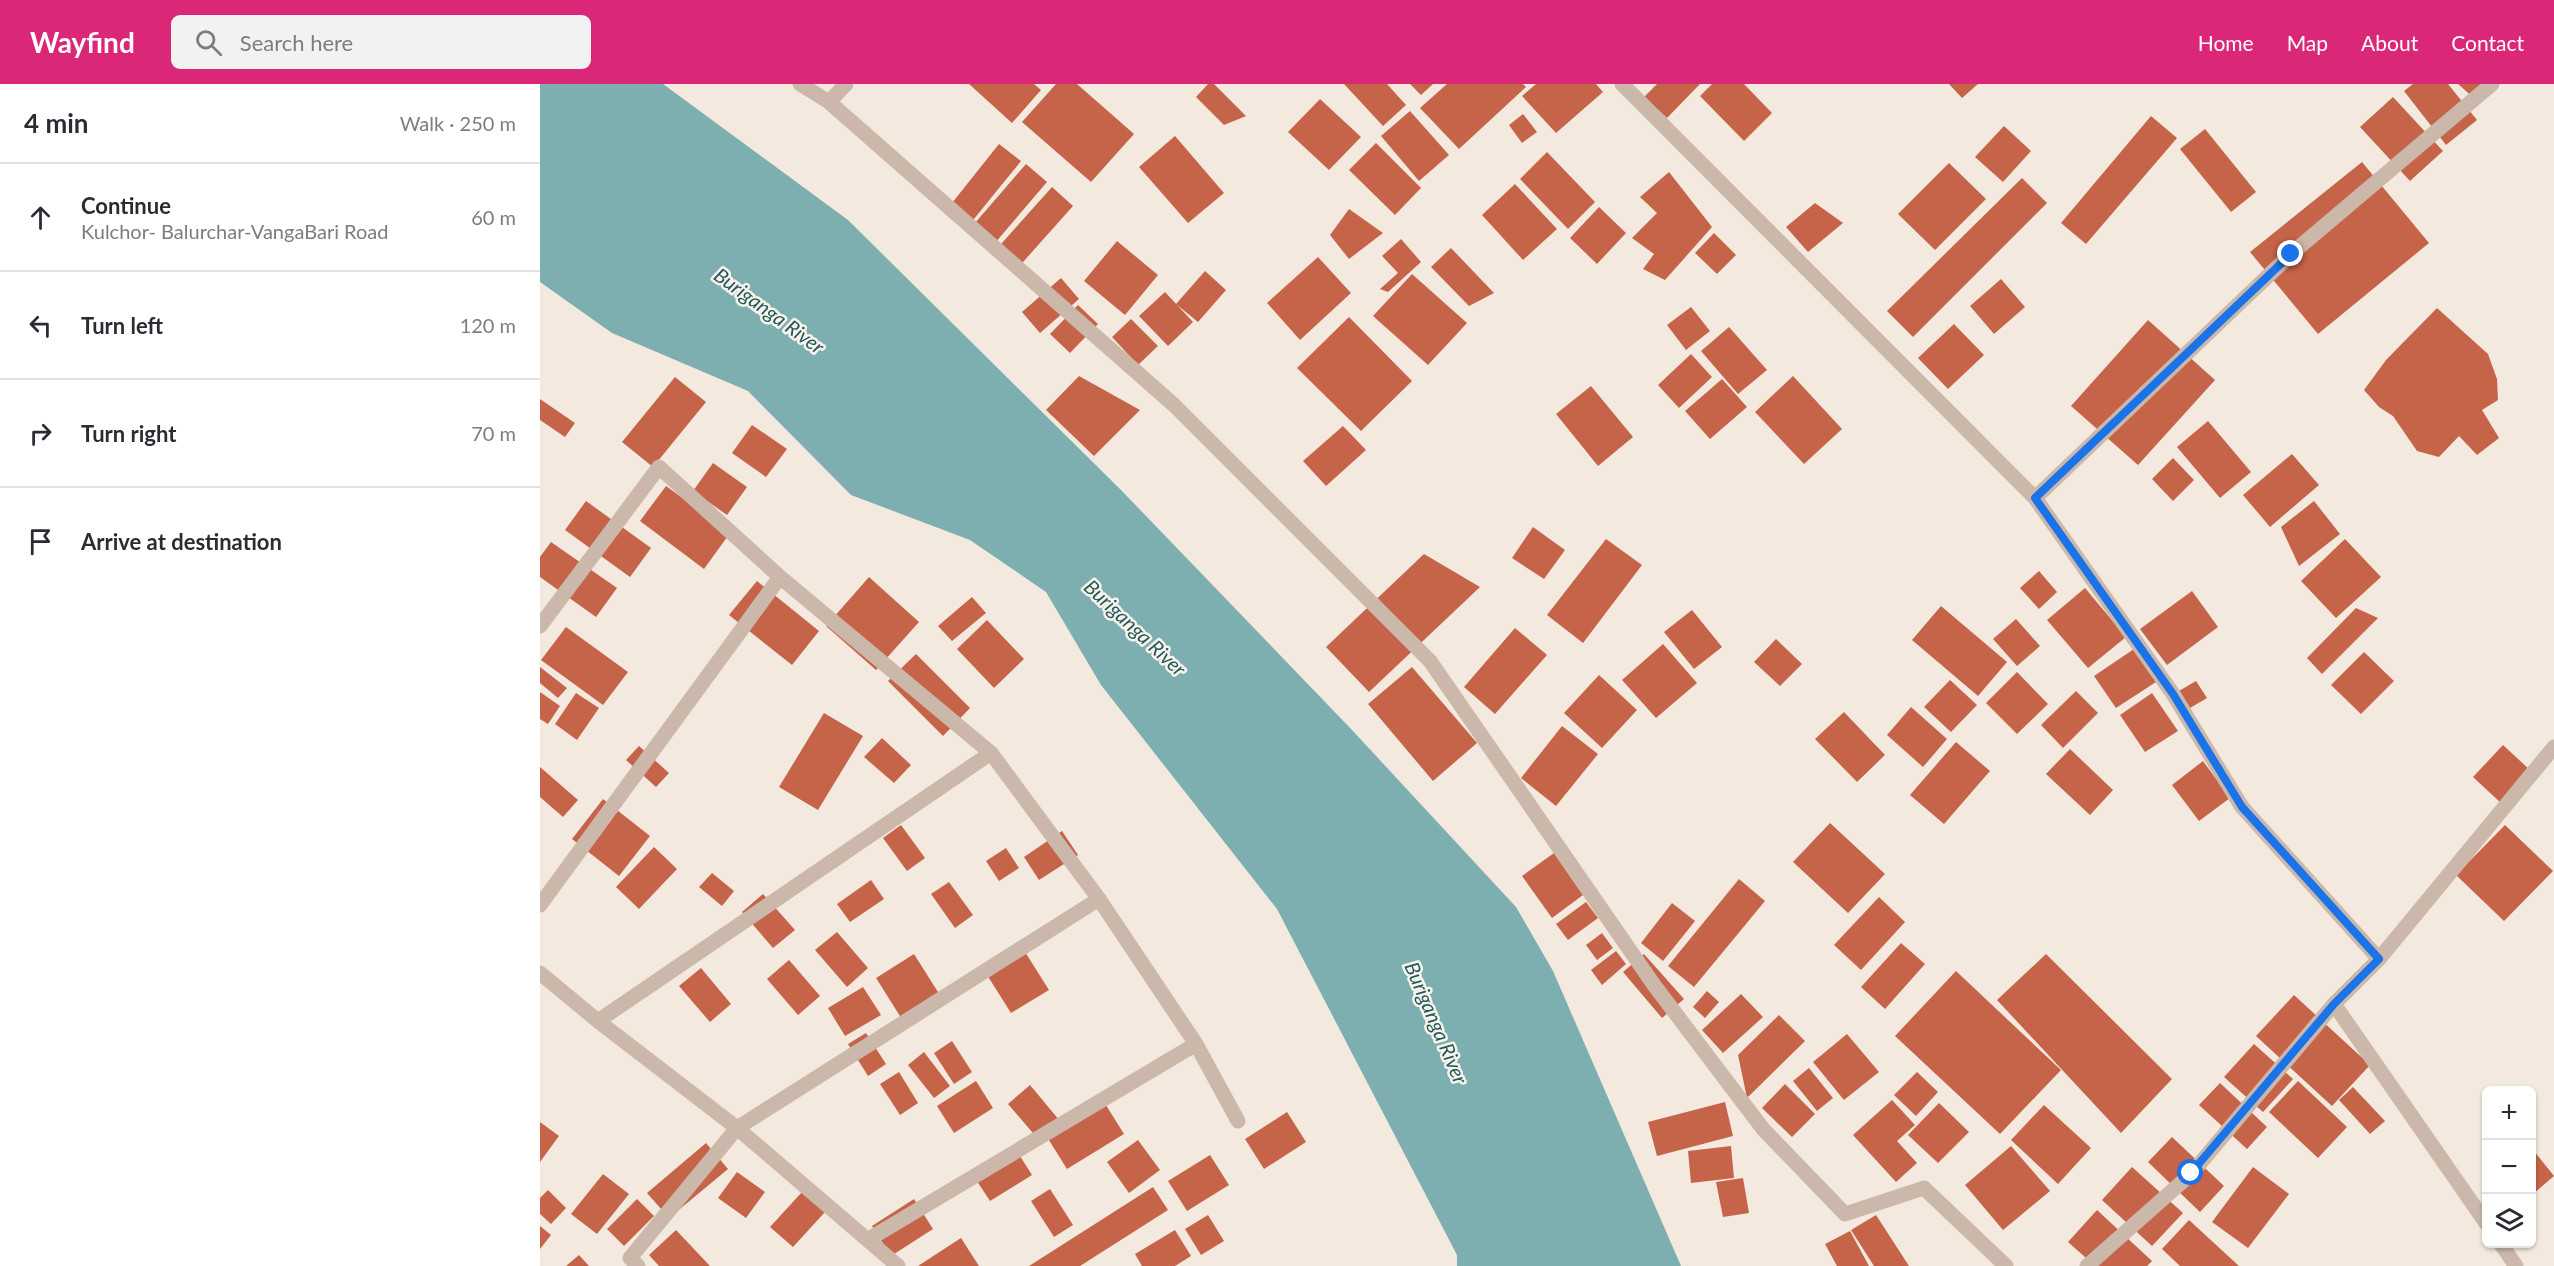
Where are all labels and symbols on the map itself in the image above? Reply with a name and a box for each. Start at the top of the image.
route end [2277,240,2303,266]
water label: Buriganga River [710,262,830,359]
water label: Buriganga River [1080,574,1192,681]
water label: Buriganga River [1400,958,1474,1088]
route start [2177,1159,2203,1185]

